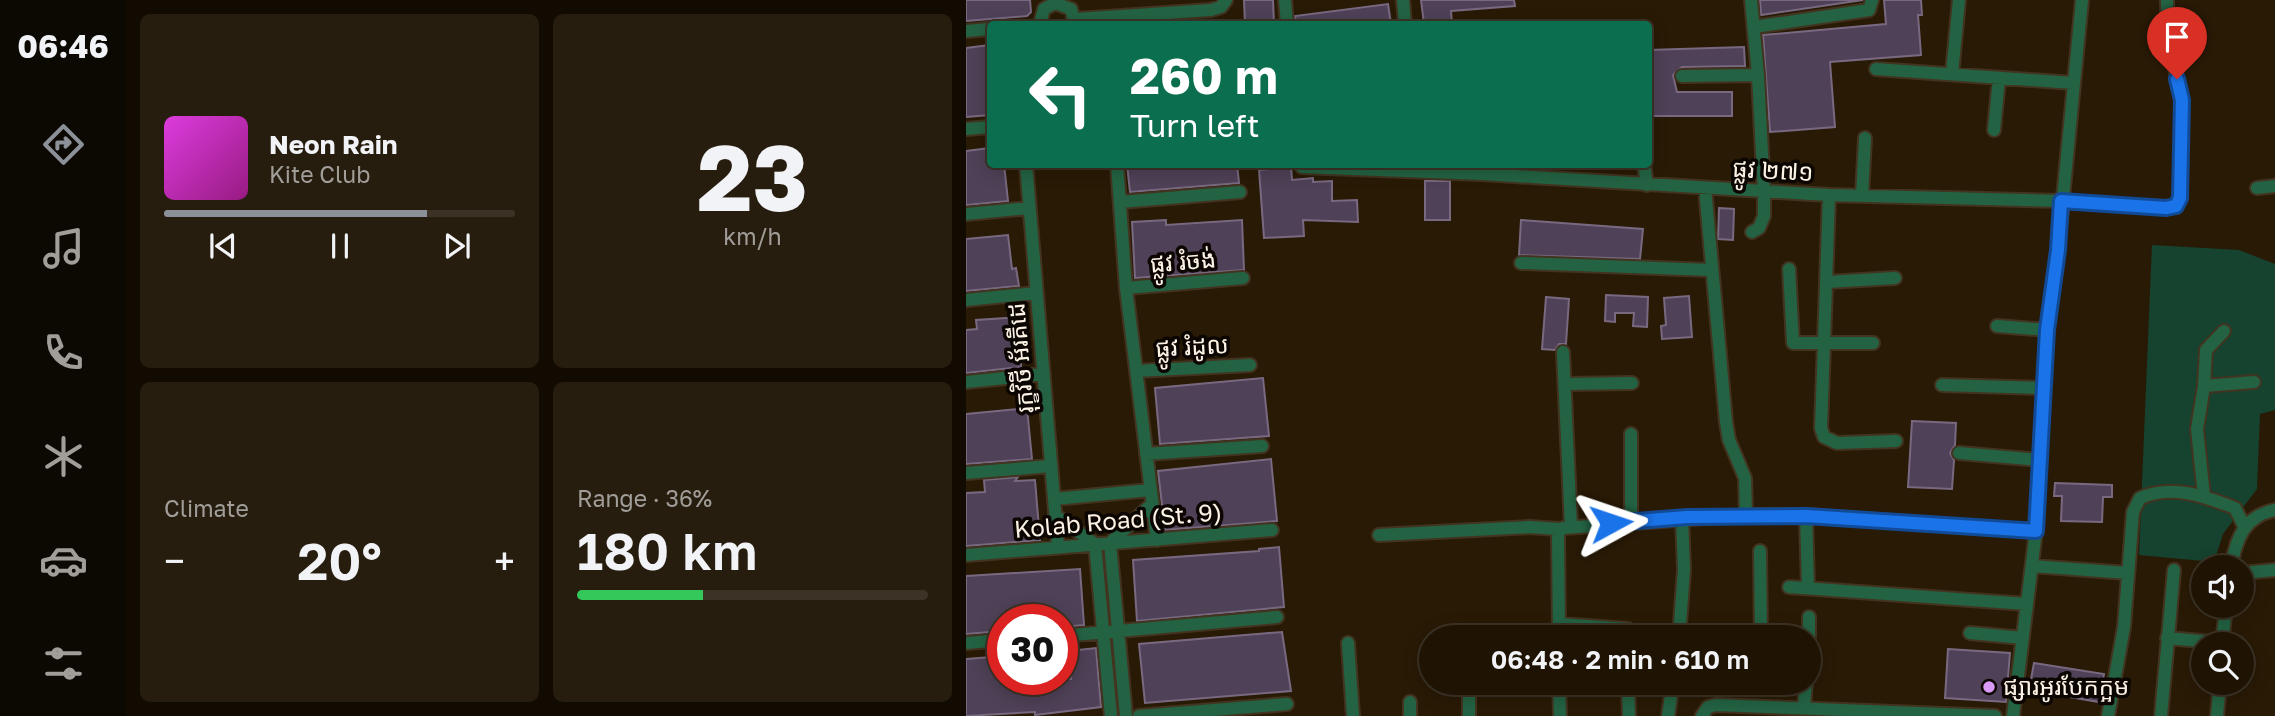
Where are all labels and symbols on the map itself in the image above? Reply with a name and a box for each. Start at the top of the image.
pin [2147,7,2207,79]
street label: ផ្លូវ ២៧១ [1731,153,1814,195]
street label: ផ្លូវ រំចង់ [1149,243,1218,287]
street label: រុក្ខវិថី អ័រគីដេ [1000,302,1040,415]
street label: ផ្លូវ រំដូល [1154,329,1230,371]
position arrow [1574,486,1648,560]
street label: Kolab Road (St. 9) [1013,496,1223,543]
speed limit sign: 30 [987,604,1078,695]
place label: ផ្សារអូរបែកក្អម [2003,671,2129,703]
marker: ផ្សារអូរបែកក្អម [1981,679,1997,695]

